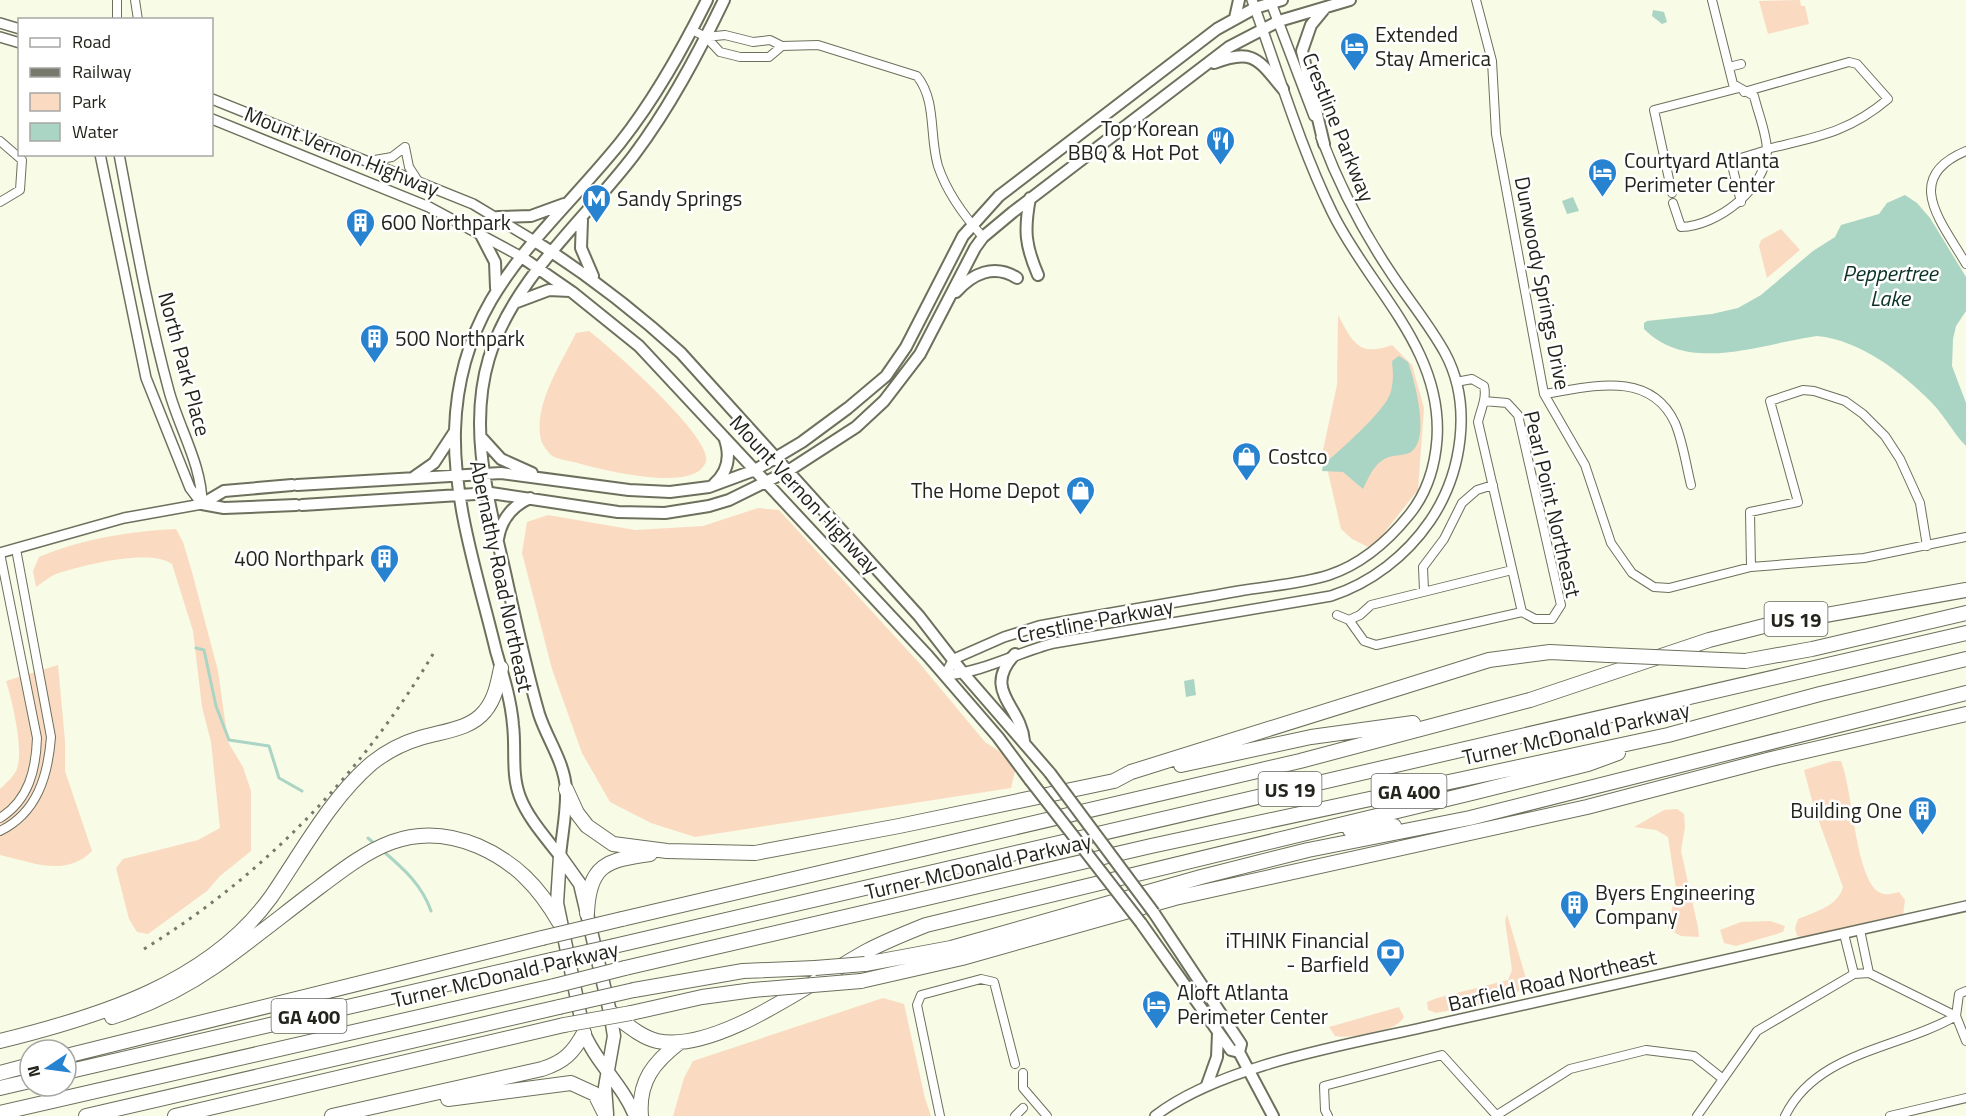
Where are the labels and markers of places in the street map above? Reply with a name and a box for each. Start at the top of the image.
place label: Extended Stay America [1375,18,1491,74]
hotel icon: Extended Stay America [1338,30,1370,72]
place label: Top Korean BBQ & Hot Pot [1068,112,1200,168]
restaurant icon: Top Korean BBQ & Hot Pot [1204,124,1236,166]
place label: Courtyard Atlanta Perimeter Center [1624,144,1780,200]
hotel icon: Courtyard Atlanta Perimeter Center [1587,156,1619,198]
metro station icon: Sandy Springs [580,182,612,224]
place label: Sandy Springs [617,182,742,214]
building icon: 600 Northpark [344,206,376,248]
place label: 600 Northpark [381,206,511,238]
building icon: 500 Northpark [358,322,390,364]
place label: 500 Northpark [395,322,525,354]
shop icon: Costco [1231,440,1263,482]
place label: Costco [1268,440,1328,472]
place label: The Home Depot [911,474,1061,506]
shop icon: The Home Depot [1065,474,1097,516]
place label: 400 Northpark [234,542,364,574]
building icon: 400 Northpark [369,542,401,584]
place label: Building One [1790,794,1902,826]
building icon: Building One [1907,794,1939,836]
place label: Byers Engineering Company [1595,876,1755,932]
building icon: Byers Engineering Company [1558,888,1590,930]
place label: iTHINK Financial - Barfield [1225,924,1369,980]
bank icon: iTHINK Financial - Barfield [1374,936,1406,978]
place label: Aloft Atlanta Perimeter Center [1177,976,1328,1032]
hotel icon: Aloft Atlanta Perimeter Center [1140,988,1172,1030]

